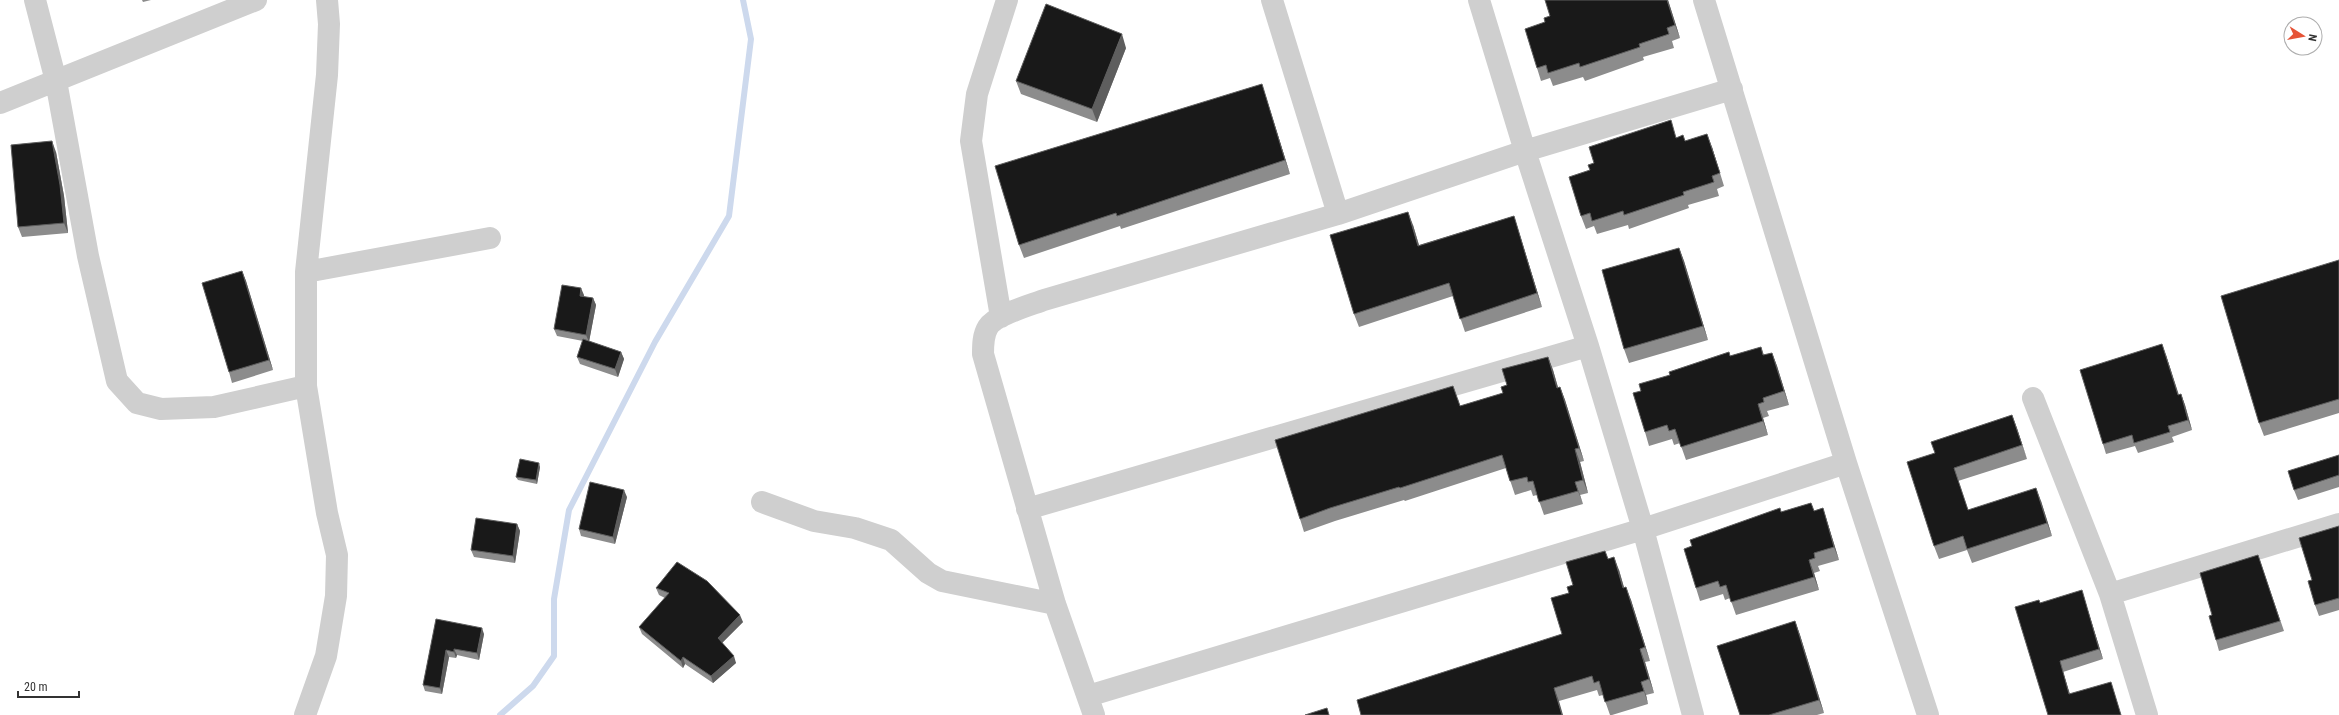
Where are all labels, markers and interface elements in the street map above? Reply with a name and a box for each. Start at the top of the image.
north arrow [2283,16,2323,56]
text: N [2305,33,2319,43]
scale bar [18,673,79,699]
text: 20 m [24,680,48,694]

